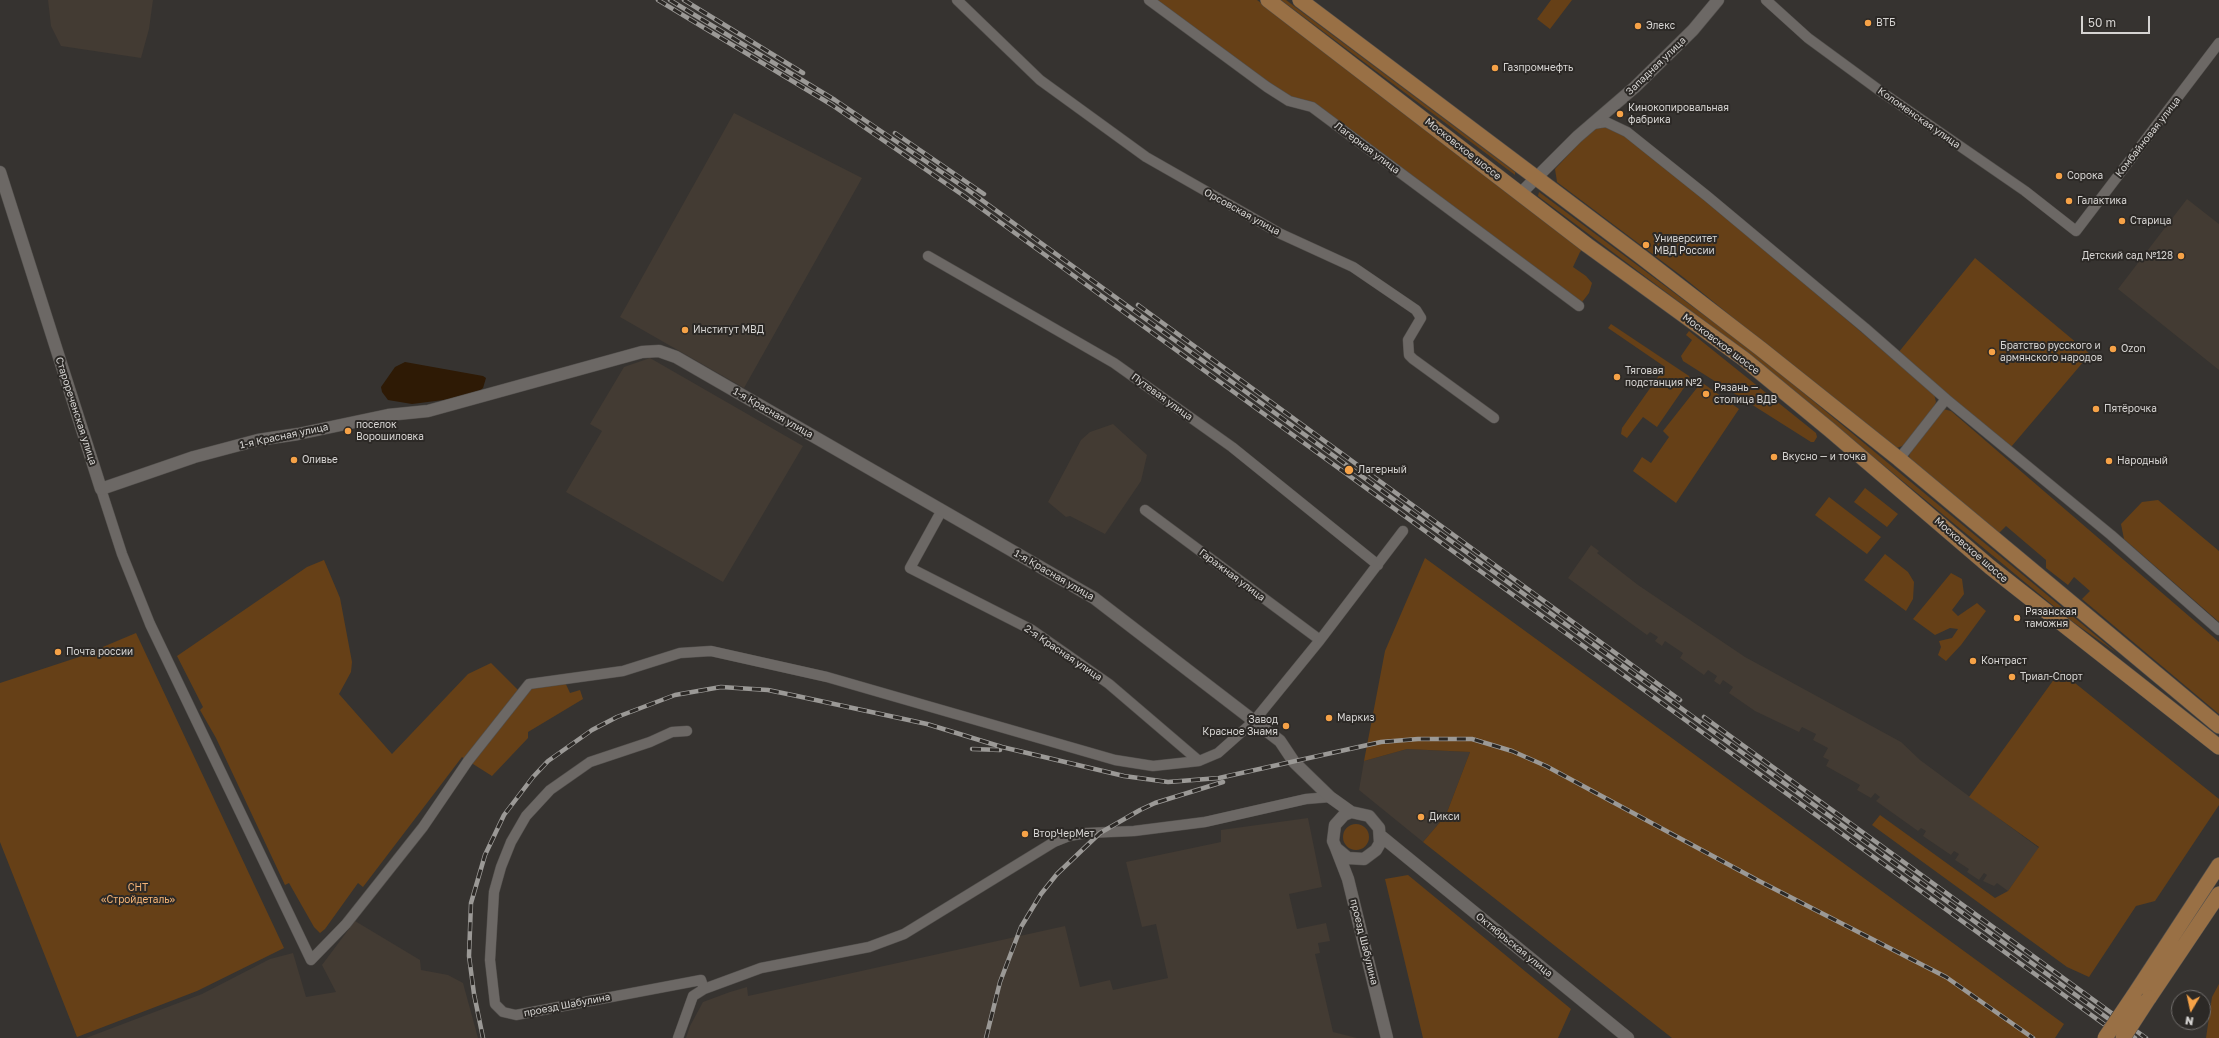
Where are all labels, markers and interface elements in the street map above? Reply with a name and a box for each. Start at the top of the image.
scale bar [2083,8,2152,34]
text: 50 m [2088,15,2116,30]
place label: ВТБ [1876,17,1896,29]
marker: ВТБ [1863,18,1873,28]
place label: Элекс [1646,20,1675,32]
marker: Элекс [1633,21,1643,31]
street label: Западная улица [1623,34,1689,98]
place label: Газпромнефть [1503,62,1573,74]
marker: Газпромнефть [1490,63,1500,73]
street label: Коломенская улица [1875,85,1963,151]
street label: Комбайновая улица [2113,94,2183,180]
place label: Кинокопировальная фабрика [1628,102,1729,126]
marker: Кинокопировальная фабрика [1615,109,1625,119]
street label: Московское шоссе [1423,116,1503,182]
street label: Лагерная улица [1332,120,1402,176]
place label: Сорока [2067,170,2103,182]
marker: Сорока [2054,171,2064,181]
street label: Орсовская улица [1202,186,1282,238]
place label: Галактика [2077,195,2127,207]
marker: Галактика [2064,196,2074,206]
place label: Старица [2130,215,2171,227]
marker: Старица [2117,216,2127,226]
place label: Университет МВД России [1654,233,1717,256]
marker: Университет МВД России [1641,240,1651,250]
place label: Детский сад №128 [2082,250,2173,262]
marker: Детский сад №128 [2176,251,2186,261]
street label: Московское шоссе [1680,311,1762,377]
place label: Институт МВД [693,324,764,336]
marker: Институт МВД [680,325,690,335]
place label: Братство русского и армянского народов [2000,340,2102,364]
place label: Ozon [2121,343,2146,355]
marker: Ozon [2108,344,2118,354]
marker: Братство русского и армянского народов [1987,347,1997,357]
street label: Старореченская улица [53,355,99,467]
place label: Тяговая подстанция №2 [1625,365,1702,388]
street label: Путевая улица [1129,371,1195,423]
marker: Тяговая подстанция №2 [1612,372,1622,382]
place label: Рязань — столица ВДВ [1714,382,1777,406]
street label: 1-я Красная улица [731,385,815,441]
marker: Рязань — столица ВДВ [1701,389,1711,399]
place label: Пятёрочка [2104,403,2157,415]
marker: Пятёрочка [2091,404,2101,414]
place label: поселок Ворошиловка [356,419,424,442]
street label: 1-я Красная улица [239,421,329,451]
marker: поселок Ворошиловка [343,426,353,436]
place label: Вкусно — и точка [1782,451,1866,463]
marker: Вкусно — и точка [1769,452,1779,462]
place label: Оливье [302,454,338,466]
marker: Оливье [289,455,299,465]
place label: Народный [2117,455,2168,467]
marker: Народный [2104,456,2114,466]
marker: Лагерный [1343,464,1355,476]
place label: Лагерный [1358,464,1407,476]
street label: Московское шоссе [1932,515,2010,585]
street label: Гаражная улица [1197,546,1267,604]
street label: 1-я Красная улица [1012,547,1096,603]
place label: Рязанская таможня [2025,606,2077,630]
marker: Рязанская таможня [2012,613,2022,623]
street label: 2-я Красная улица [1022,622,1104,684]
place label: Почта россии [66,646,133,658]
marker: Почта россии [53,647,63,657]
place label: Контраст [1981,655,2027,667]
marker: Контраст [1968,656,1978,666]
place label: Триал-Спорт [2020,671,2083,683]
marker: Триал-Спорт [2007,672,2017,682]
place label: Маркиз [1337,712,1374,724]
marker: Маркиз [1324,713,1334,723]
place label: Завод Красное Знамя [1202,714,1278,738]
marker: Завод Красное Знамя [1281,721,1291,731]
place label: Дикси [1429,811,1459,823]
marker: Дикси [1416,812,1426,822]
place label: ВторЧерМет [1033,828,1094,840]
marker: ВторЧерМет [1020,829,1030,839]
park label: СНТ «Стройдеталь» [101,882,175,906]
street label: проезд Шабулина [1348,898,1380,986]
street label: Октябрьская улица [1473,910,1555,980]
north arrow [2171,990,2211,1030]
street label: проезд Шабулина [523,991,611,1019]
text: N [2184,1014,2194,1028]

